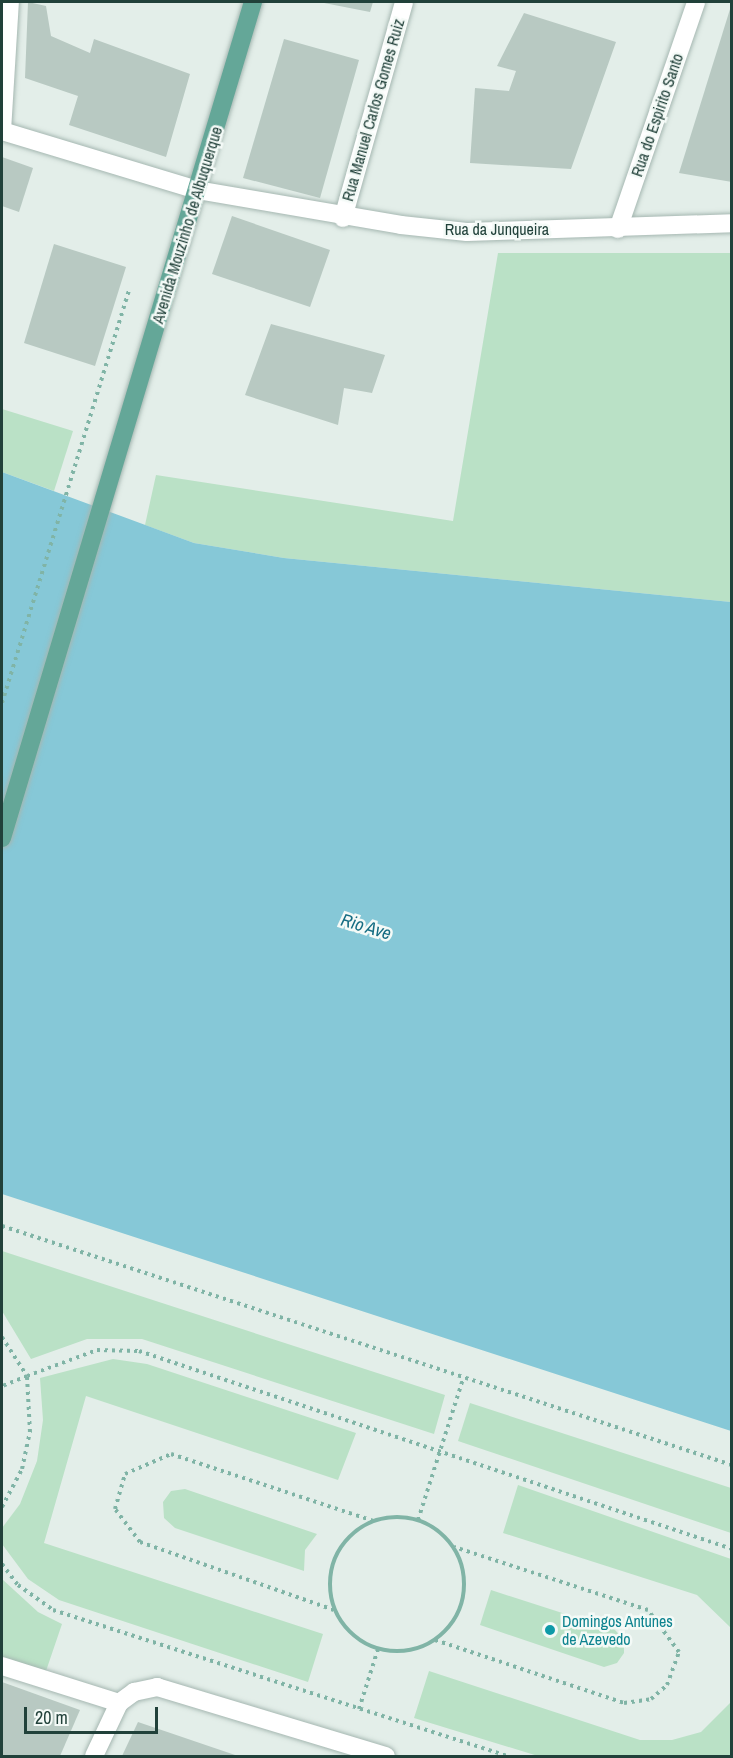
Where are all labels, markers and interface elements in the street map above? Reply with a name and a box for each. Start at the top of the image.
street label: Rua Manuel Carlos Gomes Ruiz [338,17,408,203]
street label: Rua do Espirito Santo [627,51,687,179]
street label: Avenida Mouzinho de Albuquerque [148,124,226,326]
street label: Rua da Junqueira [445,219,549,239]
water label: Rio Ave [338,909,394,945]
place label: Domingos Antunes de Azevedo [562,1611,674,1649]
marker: Domingos Antunes de Azevedo [543,1623,557,1637]
scale bar [27,1695,160,1733]
text: 20 m [35,1705,68,1730]

